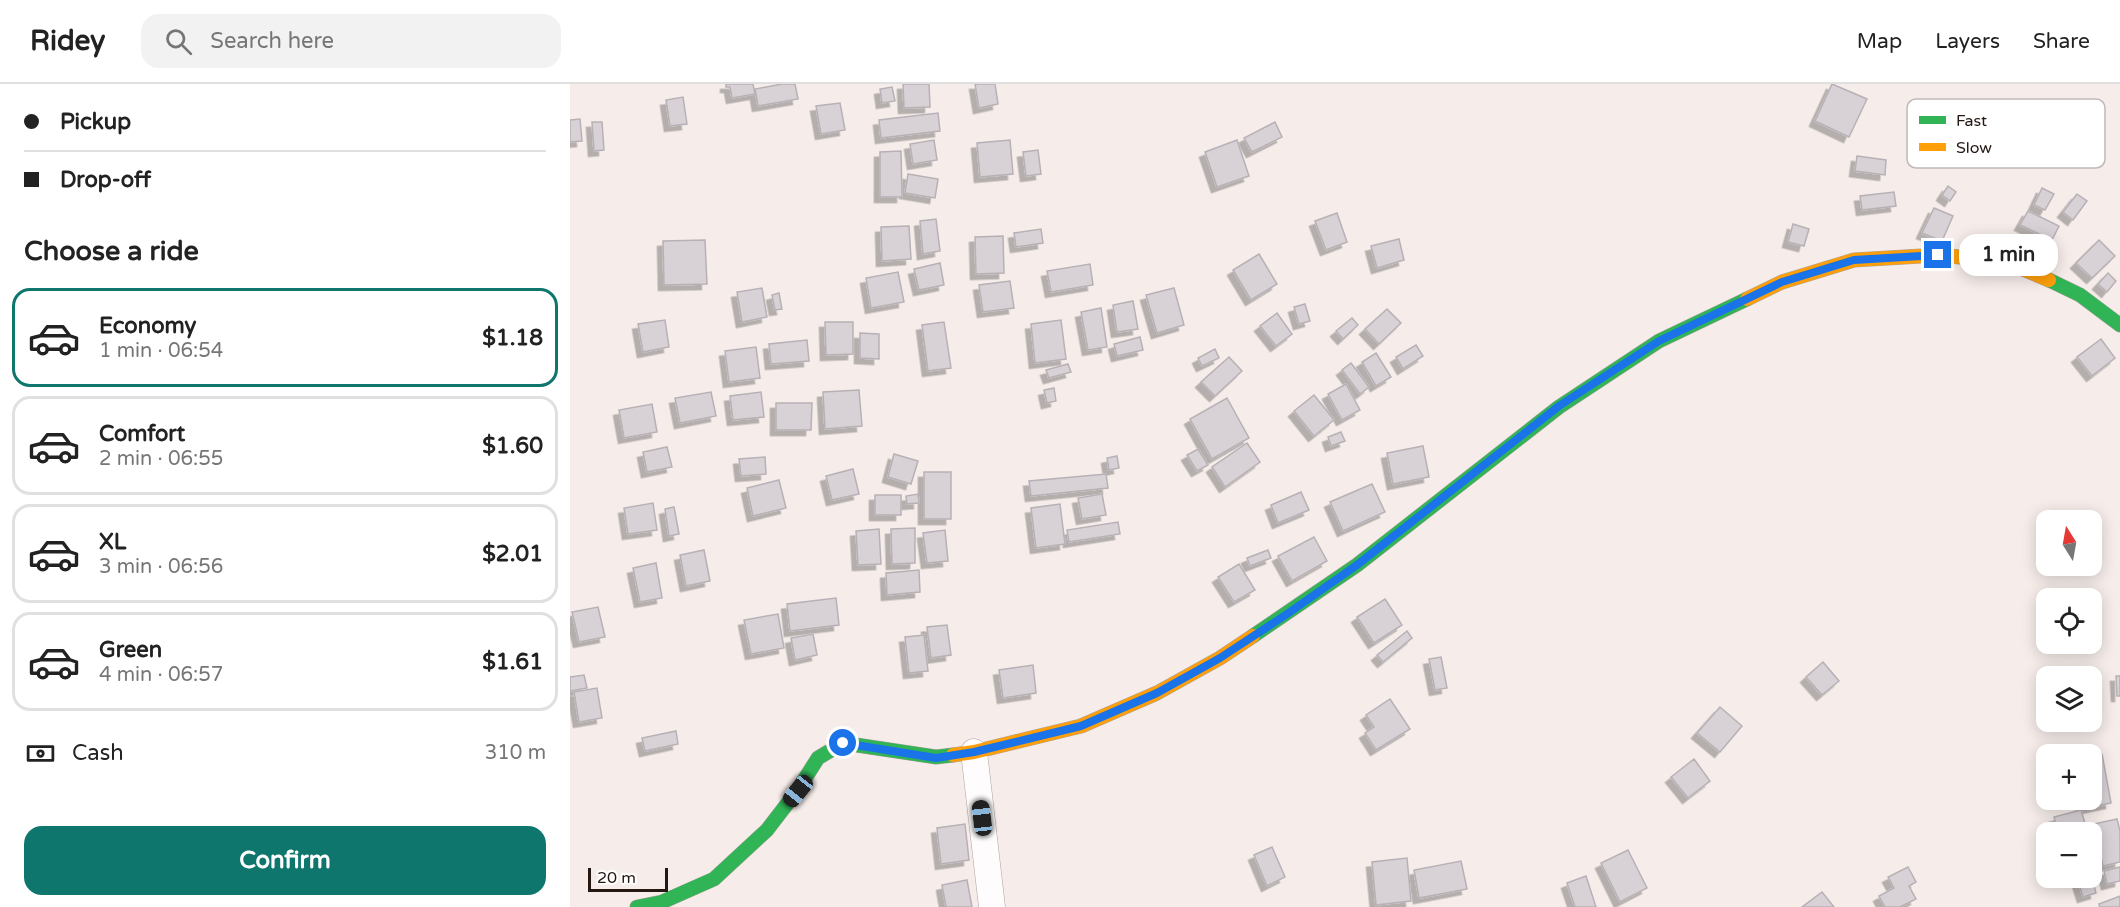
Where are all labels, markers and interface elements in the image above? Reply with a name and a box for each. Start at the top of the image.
search box [141,14,561,68]
text: Ridey [30,24,105,58]
icon: search [162,25,195,58]
text: Search here [210,28,334,54]
text: Map [1857,29,1902,54]
text: Layers [1935,29,2000,54]
text: Share [2033,29,2090,54]
legend [1907,99,2105,168]
text: Pickup [60,109,131,135]
text: Fast [1956,111,1987,131]
text: Slow [1956,138,1992,158]
text: Drop-off [60,167,151,193]
callout: 1 min [1959,234,2058,276]
text: Choose a ride [24,235,199,268]
route end [1924,241,1951,268]
text: 1 min [1982,243,2035,267]
icon: car [27,311,81,365]
text: Economy [99,313,196,339]
text: $1.18 [482,325,543,351]
text: 1 min · 06:54 [99,339,223,363]
icon: car [27,419,81,473]
text: Comfort [99,421,185,447]
text: $1.60 [482,433,543,459]
text: 2 min · 06:55 [99,447,223,471]
north arrow [2036,510,2102,576]
map controls [2036,510,2102,888]
icon: car [27,527,81,581]
text: XL [99,529,126,555]
text: $2.01 [482,541,543,567]
text: 3 min · 06:56 [99,555,223,579]
button: locate [2036,588,2102,654]
icon: car [27,635,81,689]
text: Green [99,637,162,663]
text: $1.61 [482,649,543,675]
text: 4 min · 06:57 [99,663,223,687]
button: layers [2036,666,2102,732]
route start [829,729,856,756]
icon: cash [24,737,57,770]
text: Cash [72,740,124,766]
text: 310 m [485,741,546,765]
button: + [2036,744,2102,810]
car [780,771,816,811]
car [971,799,993,837]
button: − [2036,822,2102,888]
button: Confirm [24,826,546,895]
scale bar [588,865,668,892]
text: 20 m [597,868,636,888]

